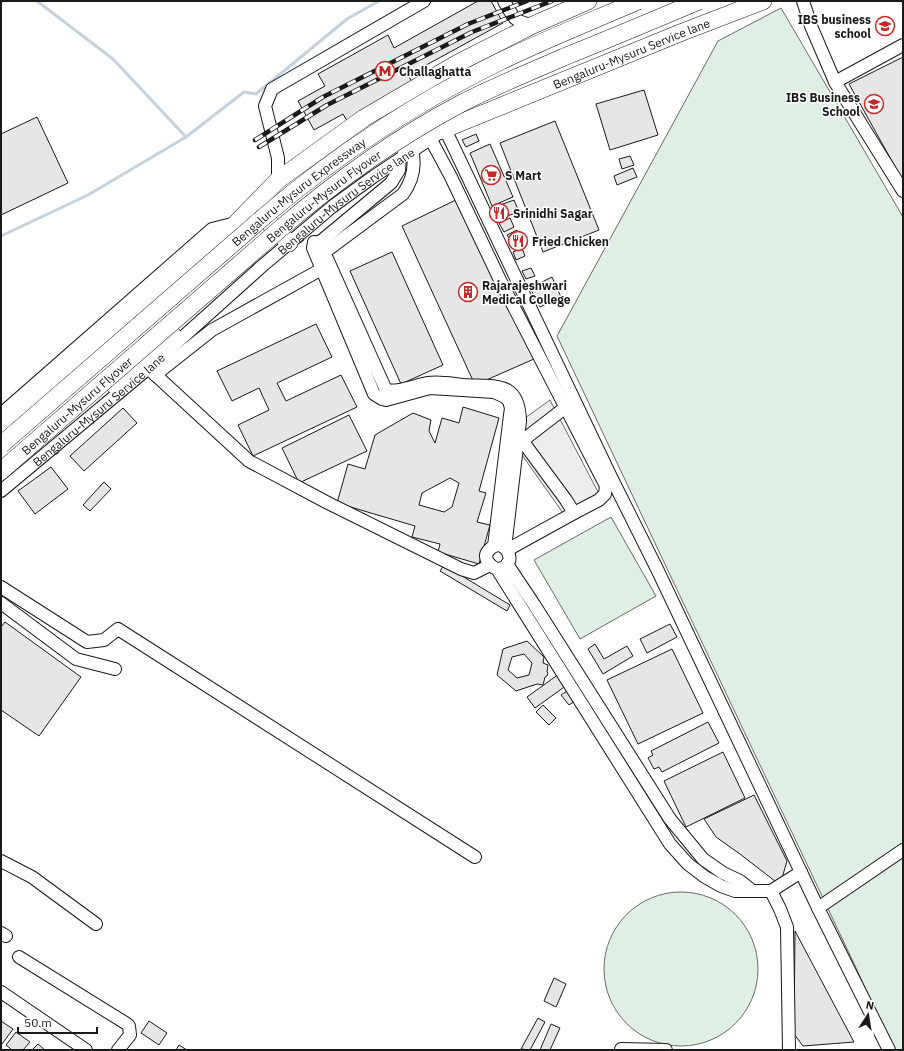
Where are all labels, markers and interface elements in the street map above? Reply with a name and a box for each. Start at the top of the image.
place label: IBS business school [798,12,871,41]
street label: Bengaluru-Mysuru Service lane [551,15,712,92]
school or university icon: IBS business school [874,15,896,37]
metro station icon: Challaghatta [374,60,396,82]
place label: Challaghatta [399,64,471,79]
place label: IBS Business School [786,90,860,119]
school or university icon: IBS Business School [863,93,885,115]
street label: Bengaluru-Mysuru Expressway [228,134,368,249]
street label: Bengaluru-Mysuru Service lane [274,144,417,257]
street label: Bengaluru-Mysuru Flyover [263,146,384,245]
supermarket icon: S Mart [480,164,502,186]
place label: S Mart [505,168,542,183]
restaurant icon: Srinidhi Sagar [488,202,510,224]
place label: Srinidhi Sagar [513,206,593,221]
restaurant icon: Fried Chicken [507,230,529,252]
place label: Fried Chicken [532,234,609,249]
place label: Rajarajeshwari Medical College [482,278,571,307]
building icon: Rajarajeshwari Medical College [457,281,479,303]
street label: Bengaluru-Mysuru Service lane [29,349,168,469]
street label: Bengaluru-Mysuru Flyover [18,353,135,458]
north arrow [848,995,888,1035]
text: N [865,998,875,1013]
scale bar [18,1009,97,1035]
text: 50 m [24,1015,52,1030]

